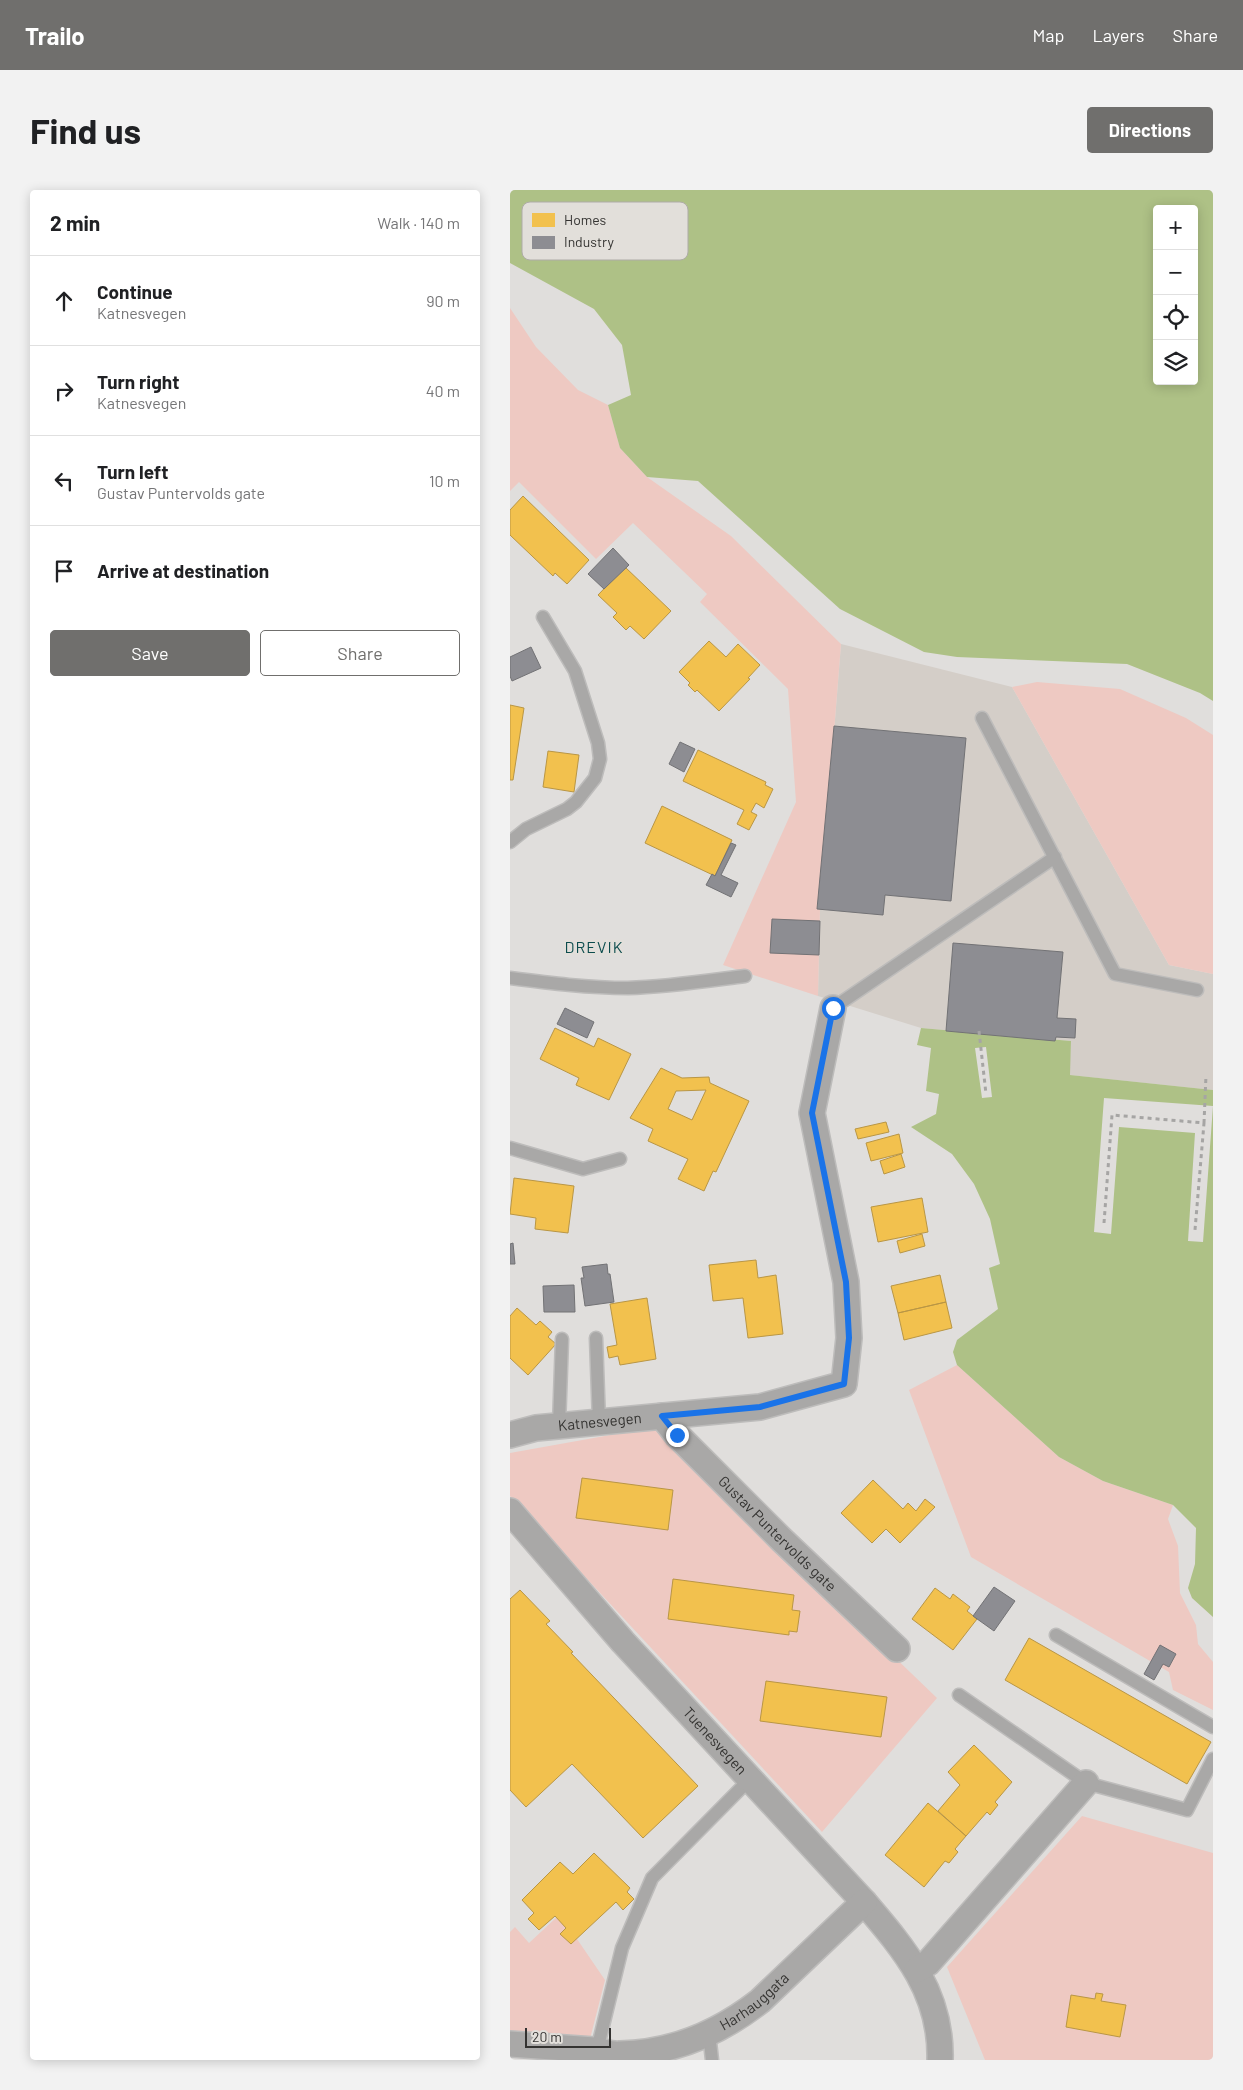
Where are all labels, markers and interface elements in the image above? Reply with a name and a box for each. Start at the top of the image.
text: Trailo [25,21,85,50]
text: Map [1032,24,1064,46]
text: Layers [1092,24,1145,46]
text: Share [1173,24,1218,46]
button: Directions [1087,107,1213,153]
text: Find us [30,109,141,151]
legend [522,202,688,260]
map controls [1153,205,1198,385]
button: + [1153,205,1198,250]
text: 2 min [50,210,100,235]
text: Homes [564,211,607,228]
text: Walk · 140 m [377,213,460,232]
text: Industry [564,233,615,250]
button: − [1153,250,1198,295]
text: Continue [97,280,173,303]
icon: ahead [50,287,78,315]
text: 90 m [426,291,460,310]
button: locate [1153,295,1198,340]
text: Katnesvegen [97,303,186,322]
button: layers [1153,340,1198,385]
text: Turn right [97,370,179,393]
icon: right [50,377,78,405]
text: 40 m [426,381,460,400]
text: Katnesvegen [97,393,186,412]
text: Turn left [97,460,168,483]
icon: left [50,467,78,495]
text: 10 m [429,471,460,490]
text: Gustav Puntervolds gate [97,483,265,502]
icon: arrive [50,557,78,585]
text: Arrive at destination [97,559,269,582]
button: Save [50,630,250,676]
button: Share [260,630,460,676]
district label: DREVIK [565,937,623,956]
route start [822,997,845,1020]
street label: Katnesvegen [557,1408,642,1434]
route end [666,1424,689,1447]
street label: Gustav Puntervolds gate [715,1472,841,1595]
street label: Tuenesvegen [680,1703,751,1778]
street label: Harhauggata [716,1968,792,2034]
scale bar [525,2025,611,2048]
text: 20 m [532,2028,562,2045]

